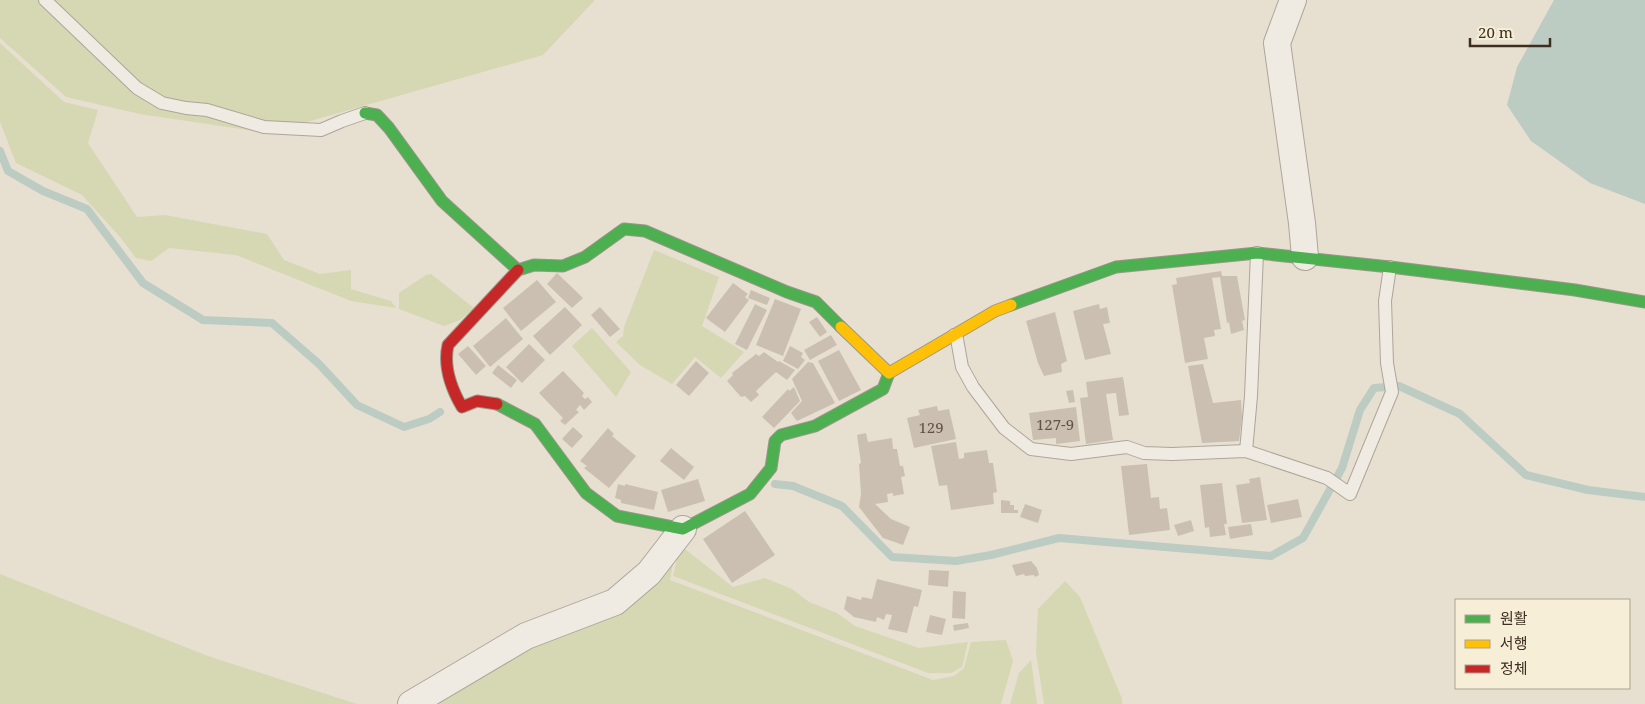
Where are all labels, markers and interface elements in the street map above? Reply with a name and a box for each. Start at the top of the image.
scale bar [1470,15,1550,47]
text: 20 m [1478,22,1513,42]
house number: 127-9 [1036,414,1074,434]
house number: 129 [918,417,944,437]
legend [1455,599,1630,689]
text: 원활 [1500,608,1528,628]
text: 서행 [1500,633,1528,653]
text: 정체 [1500,658,1528,678]

